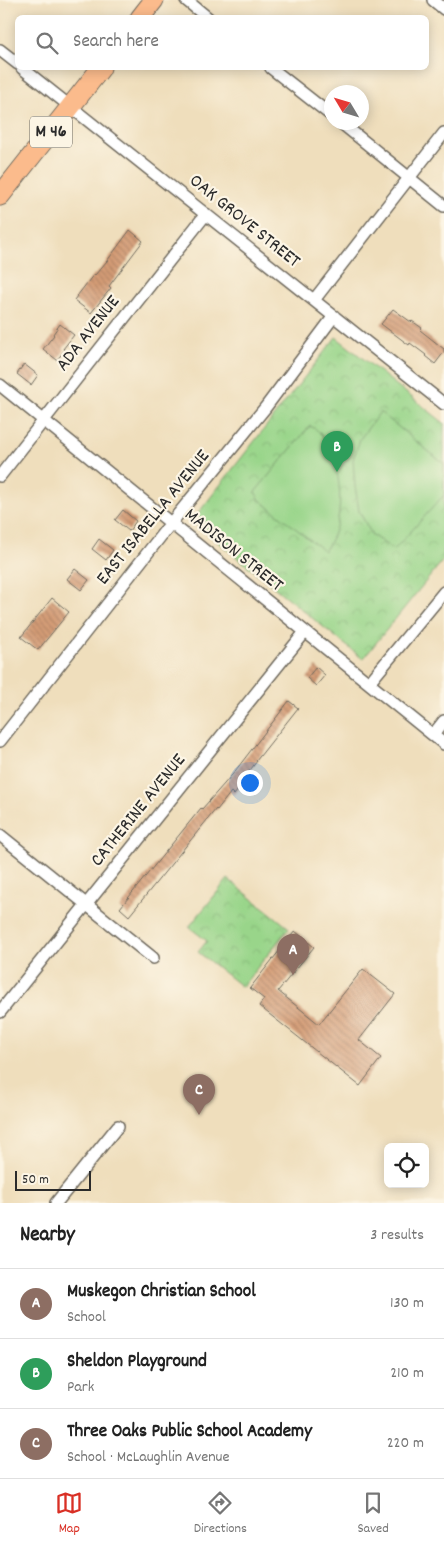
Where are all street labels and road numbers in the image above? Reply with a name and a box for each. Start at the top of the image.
road number: M 46 [30,116,72,148]
street label: OAK GROVE STREET [183,169,306,276]
street label: ADA AVENUE [51,290,128,378]
street label: EAST ISABELLA AVENUE [91,444,217,591]
street label: MADISON STREET [178,503,289,600]
street label: CATHERINE AVENUE [85,748,193,873]

